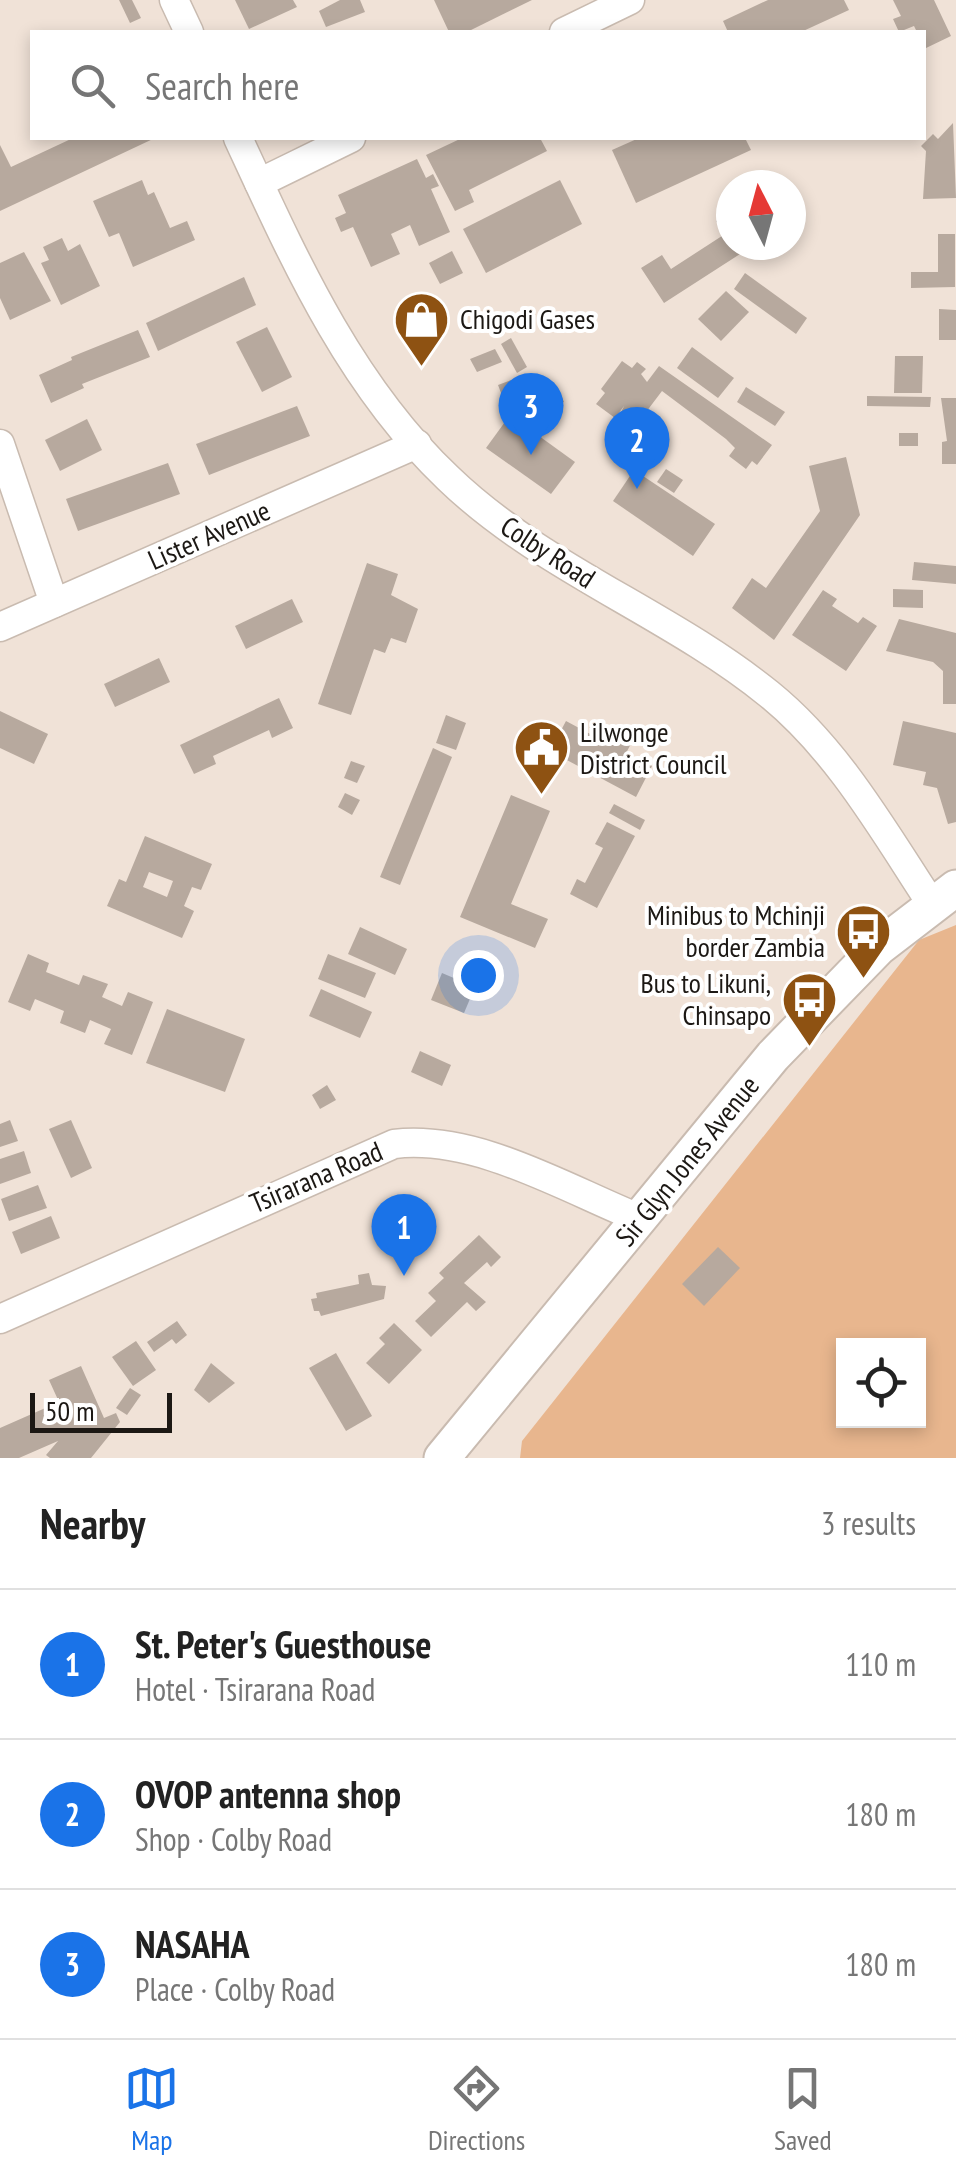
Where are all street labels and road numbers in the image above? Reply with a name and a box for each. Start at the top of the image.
street label: Lister Avenue [142,491,276,578]
street label: Colby Road [494,507,603,596]
street label: Sir Glyn Jones Avenue [607,1068,767,1253]
street label: Tsirarana Road [244,1132,388,1221]

